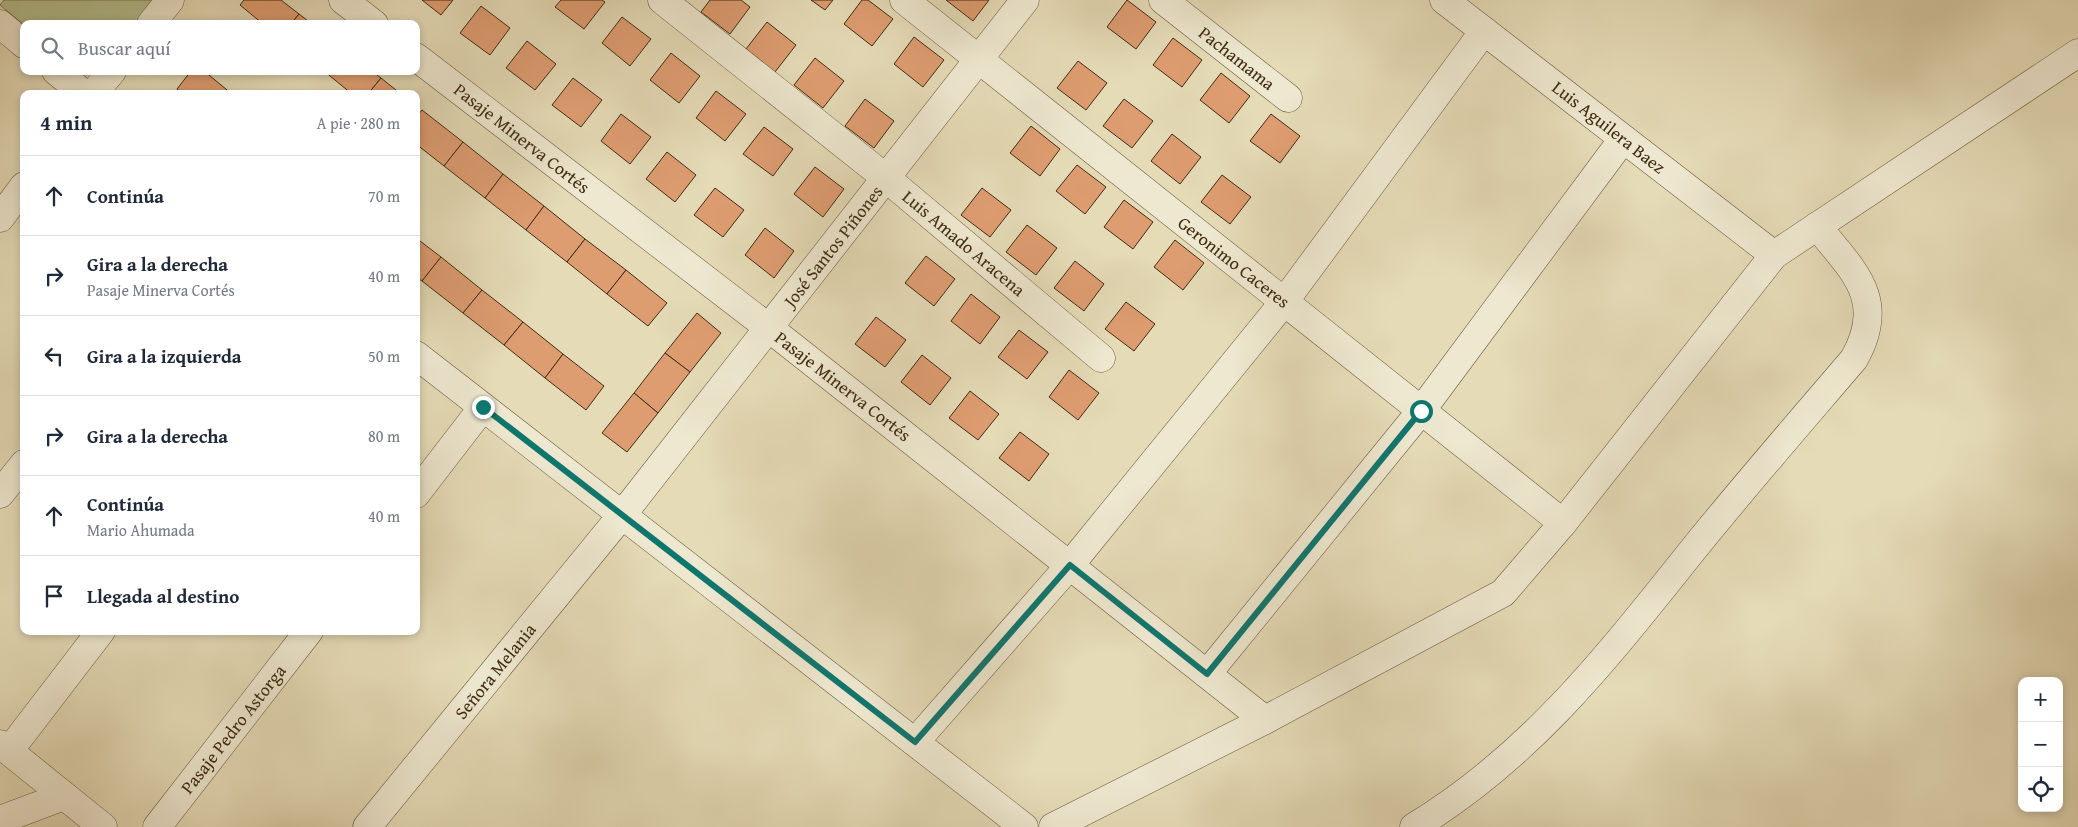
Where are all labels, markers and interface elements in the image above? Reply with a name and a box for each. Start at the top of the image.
street label: Pachamama [1193,19,1282,97]
search box [20,20,420,75]
icon: search [38,34,66,62]
text: Buscar aquí [78,34,171,62]
street label: Luis Aguilera Baez [1546,74,1672,180]
street label: Pasaje Minerva Cortés [448,76,596,200]
text: 4 min [40,107,92,138]
text: A pie · 280 m [317,111,400,135]
street label: José Santos Piñones [776,179,889,314]
icon: ahead [40,182,68,210]
text: Continúa [87,182,164,210]
street label: Luis Amado Aracena [897,183,1032,303]
text: 70 m [368,184,400,208]
street label: Geronimo Caceres [1172,210,1296,314]
text: Gira a la derecha [87,250,228,278]
icon: right [40,262,68,290]
text: 40 m [368,264,400,288]
text: Pasaje Minerva Cortés [87,278,235,302]
street label: Pasaje Minerva Cortés [769,324,917,448]
icon: left [40,342,68,370]
text: Gira a la izquierda [87,342,242,370]
text: 50 m [368,344,400,368]
route end [472,396,495,419]
route start [1410,400,1433,423]
icon: right [40,422,68,450]
text: Gira a la derecha [87,422,228,450]
text: 80 m [368,424,400,448]
text: Continúa [87,490,164,518]
icon: ahead [40,502,68,530]
text: 40 m [368,504,400,528]
text: Mario Ahumada [87,518,195,542]
icon: arrive [40,582,68,610]
text: Llegada al destino [87,582,239,610]
street label: Señora Melania [448,617,543,725]
street label: Pasaje Pedro Astorga [174,658,292,799]
map controls [2018,677,2063,812]
button: + [2018,677,2063,722]
button: − [2018,722,2063,767]
button: locate [2018,767,2063,812]

